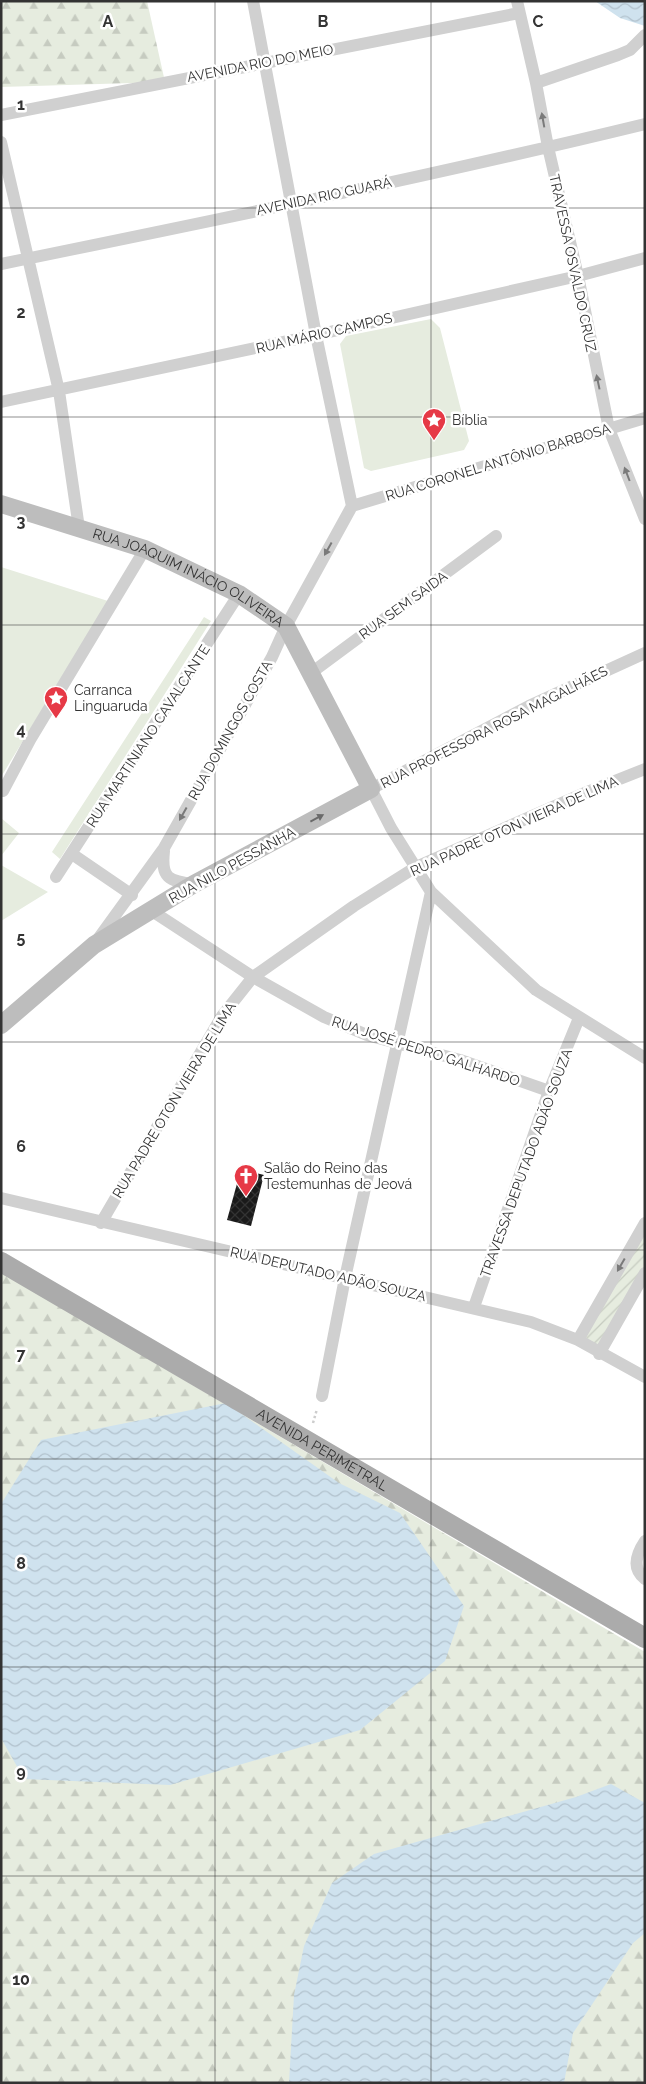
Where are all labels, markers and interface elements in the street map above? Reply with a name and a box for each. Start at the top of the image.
text: A [103,12,114,31]
text: B [318,12,329,31]
text: C [533,12,544,31]
street label: AVENIDA RIO DO MEIO [185,41,335,85]
text: 1 [17,95,25,114]
one-way arrow [539,112,547,128]
street label: AVENIDA RIO GUARÁ [255,173,394,218]
street label: TRAVESSA OSVALDO CRUZ [546,173,600,353]
text: 2 [16,303,26,322]
street label: RUA MÁRIO CAMPOS [254,308,394,356]
one-way arrow [594,373,602,389]
place icon: Bíblia [421,407,447,441]
place label: Bíblia [452,412,488,428]
street label: RUA CORONEL ANTÔNIO BARBOSA [383,419,613,504]
one-way arrow [623,466,631,481]
text: 3 [17,512,26,531]
street label: RUA JOAQUIM INÁCIO OLIVEIRA [91,525,287,630]
one-way arrow [324,541,332,556]
street label: RUA SEM SAIDA [356,567,451,642]
street label: RUA MARTINIANO CAVALCANTE [83,642,213,830]
street label: RUA DOMINGOS COSTA [185,657,275,803]
street label: RUA PROFESSORA ROSA MAGALHÃES [377,661,611,791]
place label: Carranca Linguaruda [74,682,148,714]
place icon: Carranca Linguaruda [43,685,69,719]
text: 4 [16,720,26,739]
street label: RUA PADRE OTON VIEIRA DE LIMA [408,773,621,879]
one-way arrow [179,807,187,822]
one-way arrow [309,814,324,822]
street label: RUA NILO PESSANHA [166,823,298,906]
text: 5 [17,928,26,947]
street label: RUA PADRE OTON VIEIRA DE LIMA [109,999,239,1201]
street label: RUA JOSÉ PEDRO GALHARDO [330,1012,522,1089]
street label: TRAVESSA DEPUTADO ADÃO SOUZA [476,1046,575,1280]
text: 6 [16,1137,26,1156]
place label: Salão do Reino das Testemunhas de Jeová [264,1160,412,1192]
church icon: Salão do Reino das Testemunhas de Jeová [233,1163,259,1197]
street label: RUA DEPUTADO ADÃO SOUZA [228,1243,428,1304]
one-way arrow [616,1259,625,1272]
text: 7 [17,1345,26,1364]
street label: AVENIDA PERIMETRAL [254,1405,391,1494]
text: 8 [16,1554,26,1573]
text: 9 [16,1762,26,1781]
text: 10 [12,1970,30,1989]

